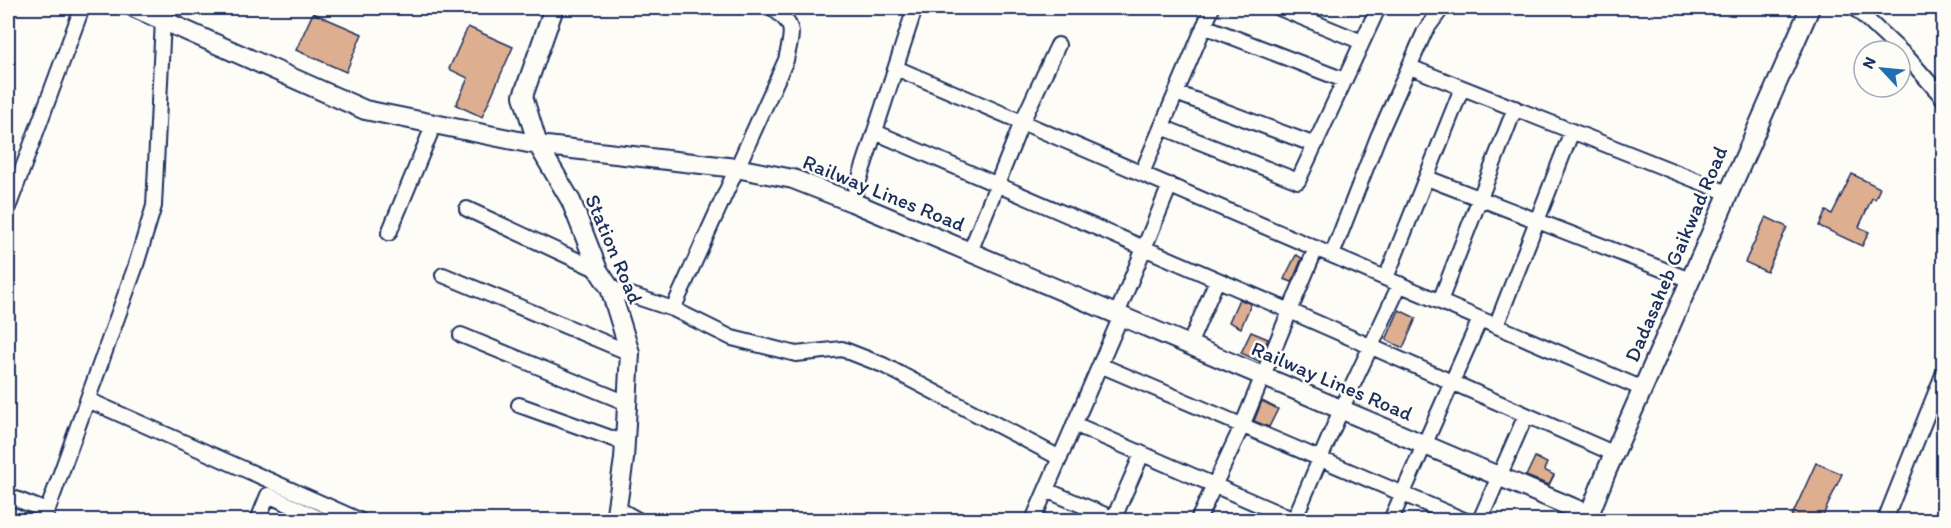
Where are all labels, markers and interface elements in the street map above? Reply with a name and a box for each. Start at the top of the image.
north arrow [1852,39,1912,99]
text: N [1858,54,1880,72]
street label: Dadasaheb Gaikwad Road [1619,142,1732,365]
street label: Railway Lines Road [799,149,969,237]
street label: Station Road [580,190,649,308]
street label: Railway Lines Road [1248,335,1417,426]

